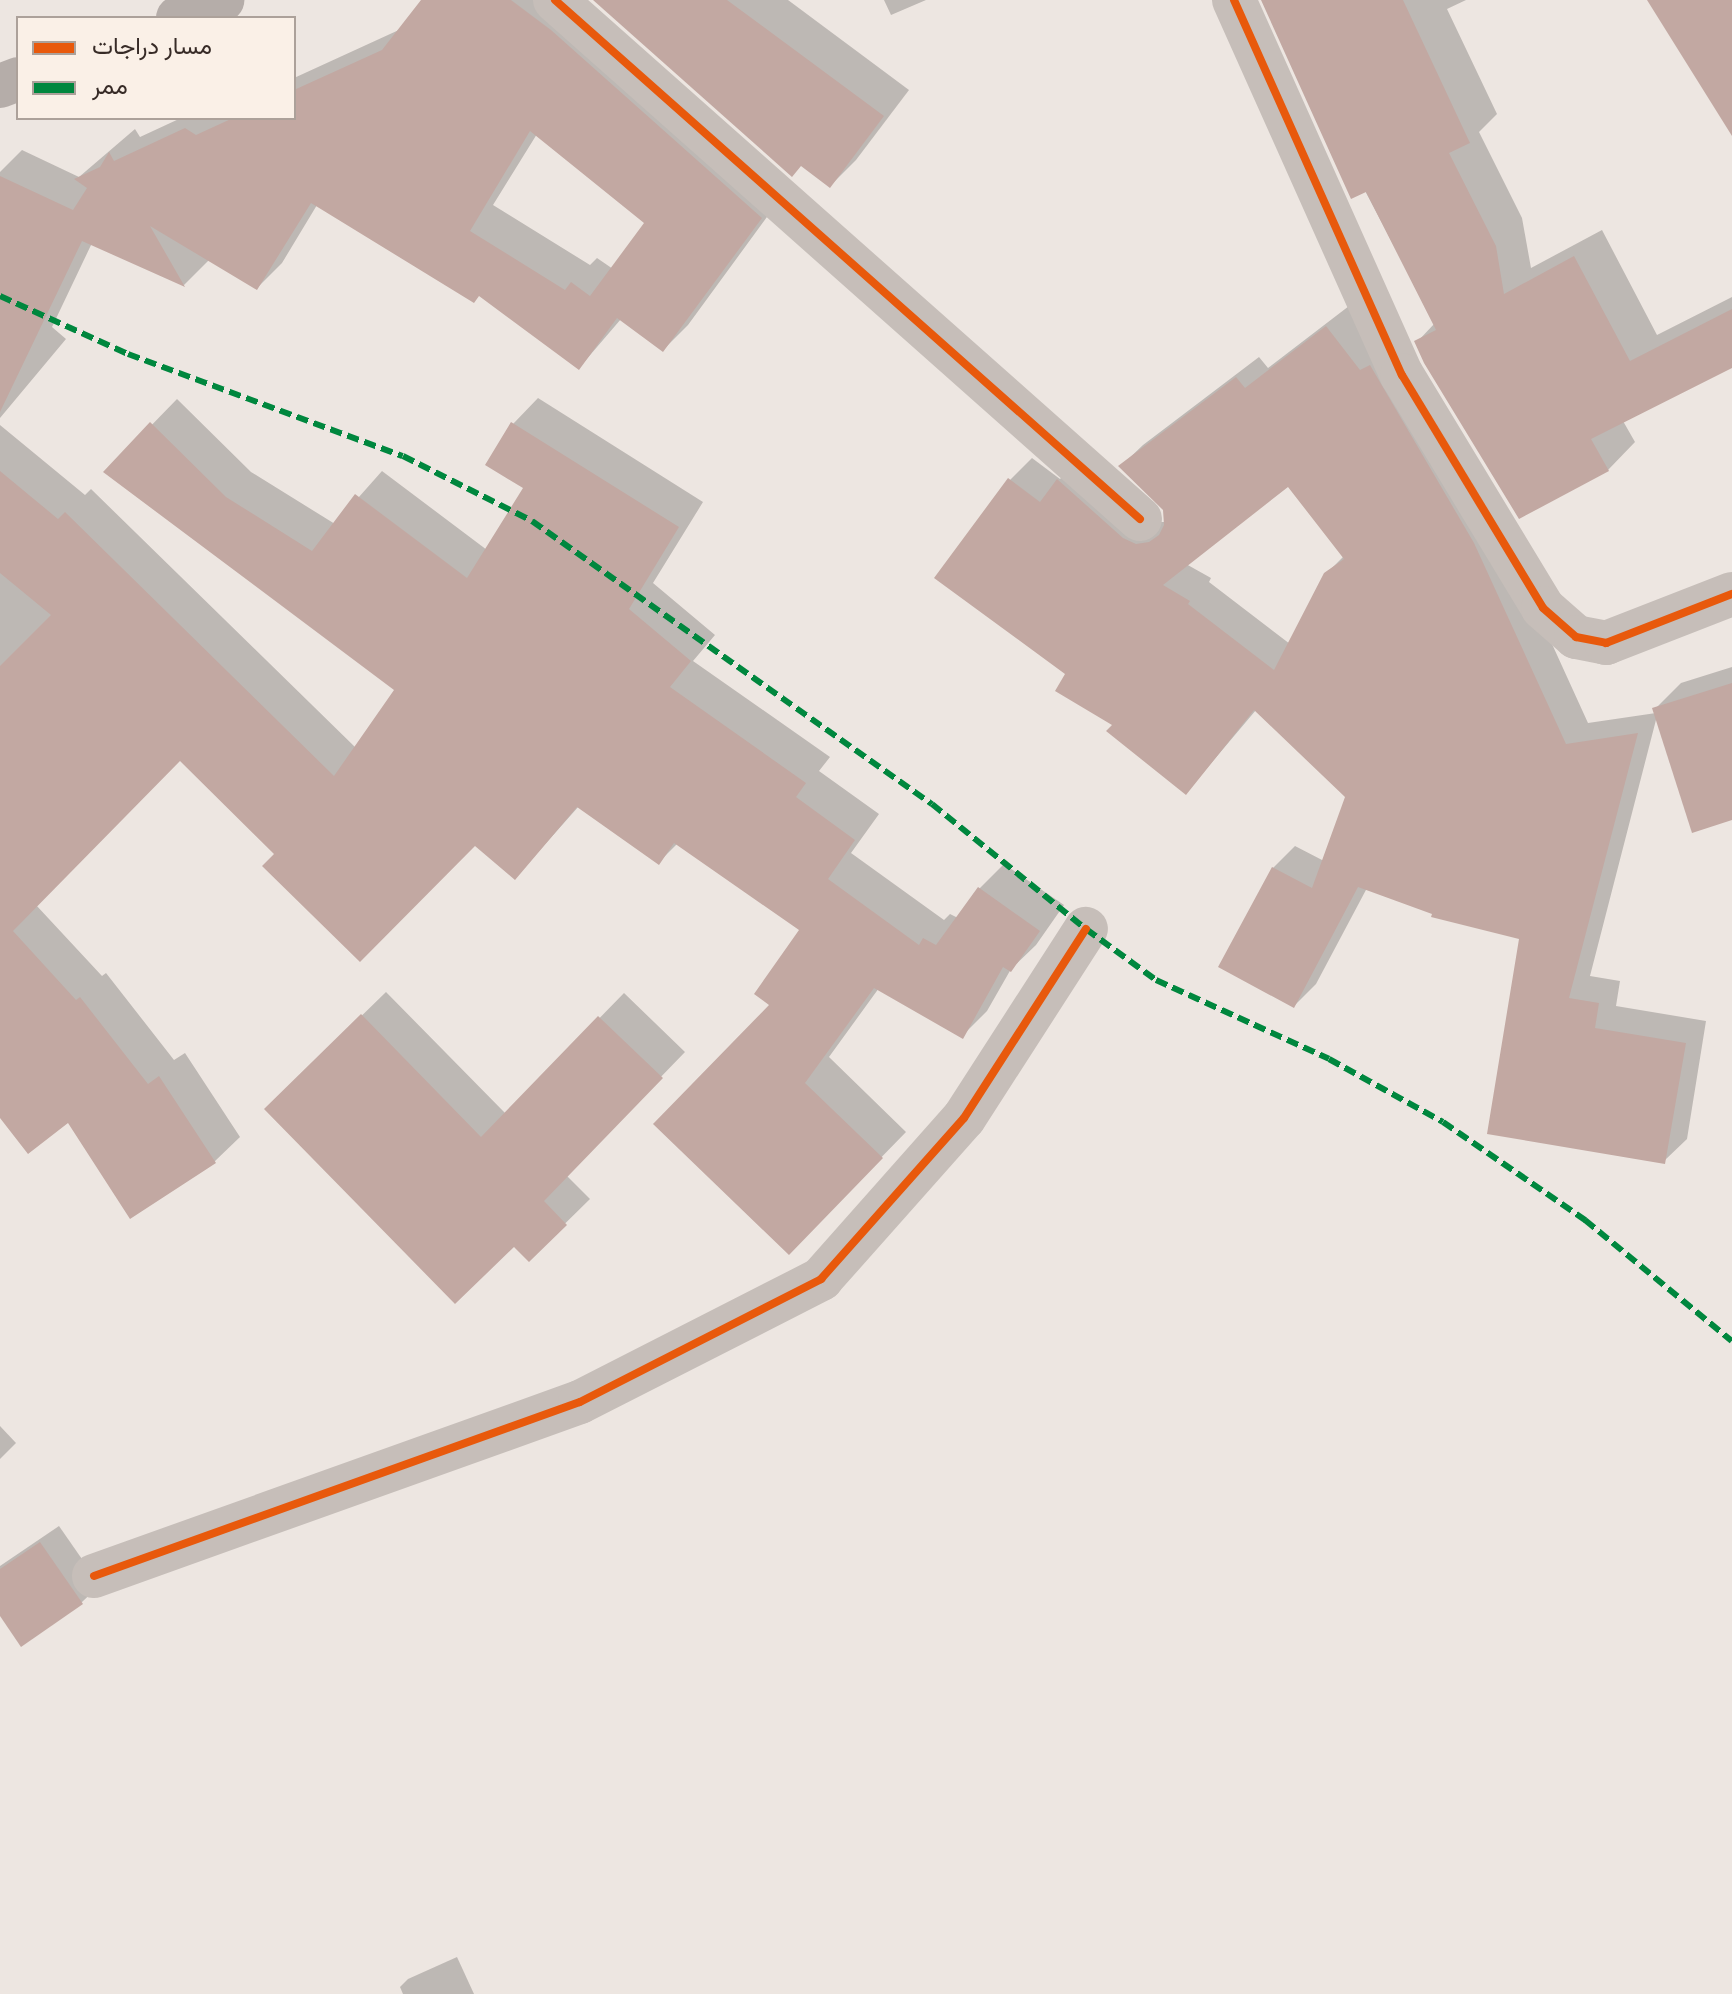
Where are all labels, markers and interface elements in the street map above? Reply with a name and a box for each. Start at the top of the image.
legend [16,16,296,120]
text: مسار دراجات [92,32,212,59]
text: ممر [92,72,128,99]

